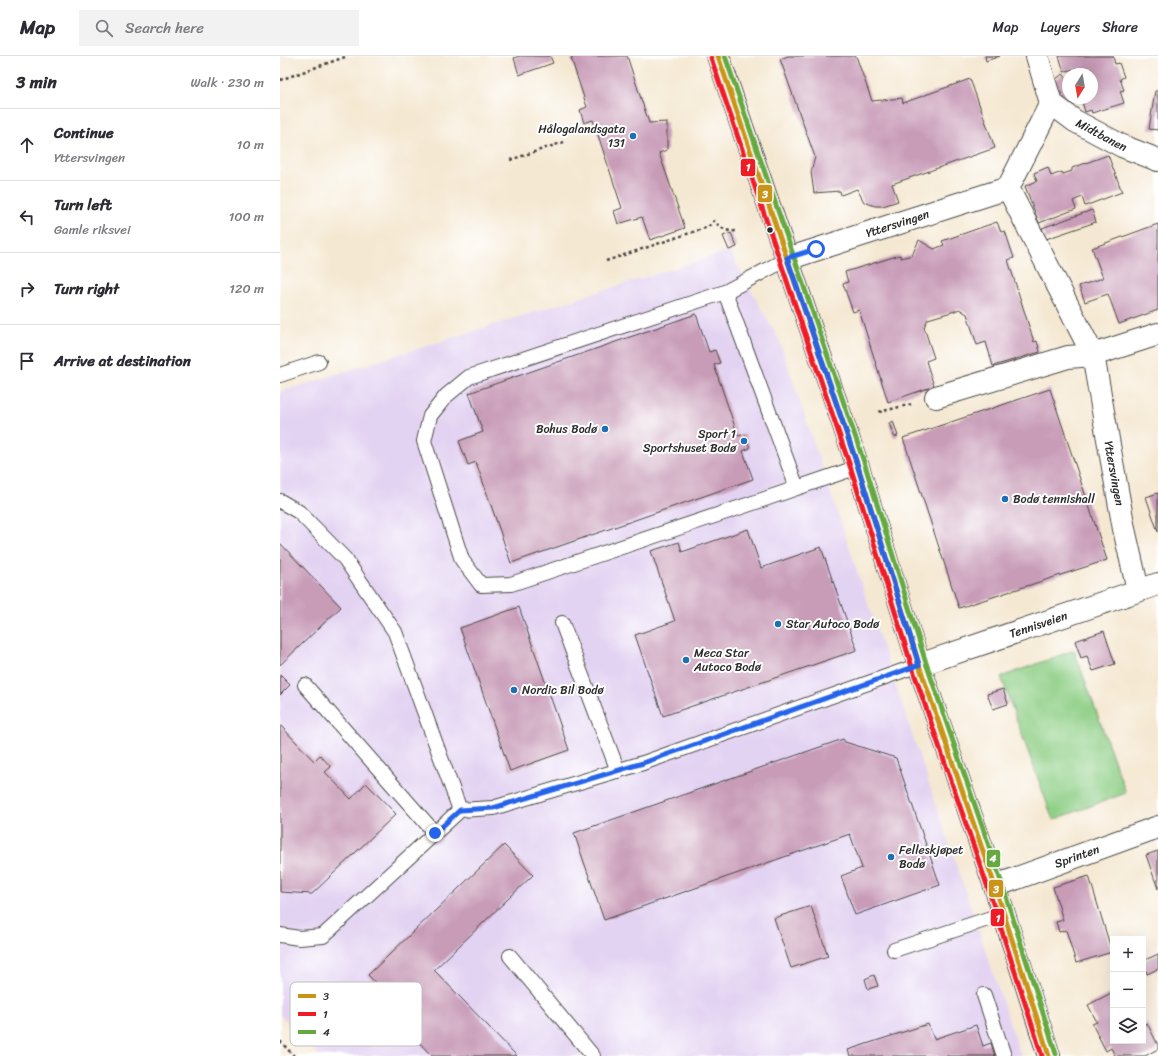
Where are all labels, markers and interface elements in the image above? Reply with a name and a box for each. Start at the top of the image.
search box [79,10,359,46]
text: Map [20,11,55,44]
text: Search here [125,15,204,41]
text: Map [993,15,1018,40]
text: Layers [1040,15,1080,40]
text: Share [1102,15,1138,40]
icon: search [93,17,115,39]
text: 3 min [16,67,57,97]
north arrow [1062,68,1098,104]
text: Walk · 230 m [190,71,264,94]
street label: Midtbanen [1072,112,1131,158]
place label: Hålogalandsgata 131 [538,118,626,154]
text: Continue [54,120,114,146]
marker: Hålogalandsgata 131 [628,131,638,141]
text: 10 m [237,133,264,156]
icon: ahead [16,134,38,156]
text: Yttersvingen [54,146,125,169]
line badge: 1 [740,158,756,177]
text: 1 [746,158,751,177]
line badge: 3 [757,184,773,203]
text: 3 [761,185,769,204]
text: Turn left [54,192,112,218]
street label: Yttersvingen [863,203,933,244]
text: 100 m [229,205,264,228]
icon: left [16,206,38,228]
text: Gamle riksvei [54,218,131,241]
unlabelled marker [765,225,775,235]
route start [807,240,825,258]
text: Turn right [54,276,119,302]
text: 120 m [229,277,264,300]
icon: right [16,278,38,300]
text: Arrive at destination [54,348,191,374]
icon: arrive [16,350,38,372]
place label: Bohus Bodø [536,418,598,440]
place label: Sport 1 Sportshuset Bodø [643,423,737,459]
marker: Bohus Bodø [600,424,610,434]
marker: Sport 1 Sportshuset Bodø [739,436,749,446]
street label: Yttersvingen [1098,439,1131,508]
place label: Bodø tennishall [1013,488,1095,510]
marker: Bodø tennishall [1000,494,1010,504]
street label: Tennisveien [1006,604,1071,645]
place label: Star Autoco Bodø [786,613,880,635]
marker: Star Autoco Bodø [773,619,783,629]
place label: Meca Star Autoco Bodø [693,642,762,678]
marker: Meca Star Autoco Bodø [681,655,691,665]
place label: Nordic Bil Bodø [522,679,605,701]
marker: Nordic Bil Bodø [509,685,519,695]
route end [426,824,444,842]
street label: Sprinten [1051,838,1103,875]
place label: Felleskjøpet Bodø [899,839,963,875]
line badge: 4 [986,849,1001,868]
text: 4 [989,849,997,868]
marker: Felleskjøpet Bodø [886,852,896,862]
line badge: 3 [988,879,1004,898]
text: 3 [992,880,1000,899]
line badge: 1 [990,908,1005,927]
text: 1 [996,909,1001,928]
map controls [1110,936,1146,1044]
button: + [1110,936,1146,972]
button: − [1110,972,1146,1008]
legend [290,982,422,1046]
text: 3 [323,987,329,1006]
text: 1 [323,1005,328,1024]
button: layers [1110,1008,1146,1044]
text: 4 [323,1023,330,1042]

